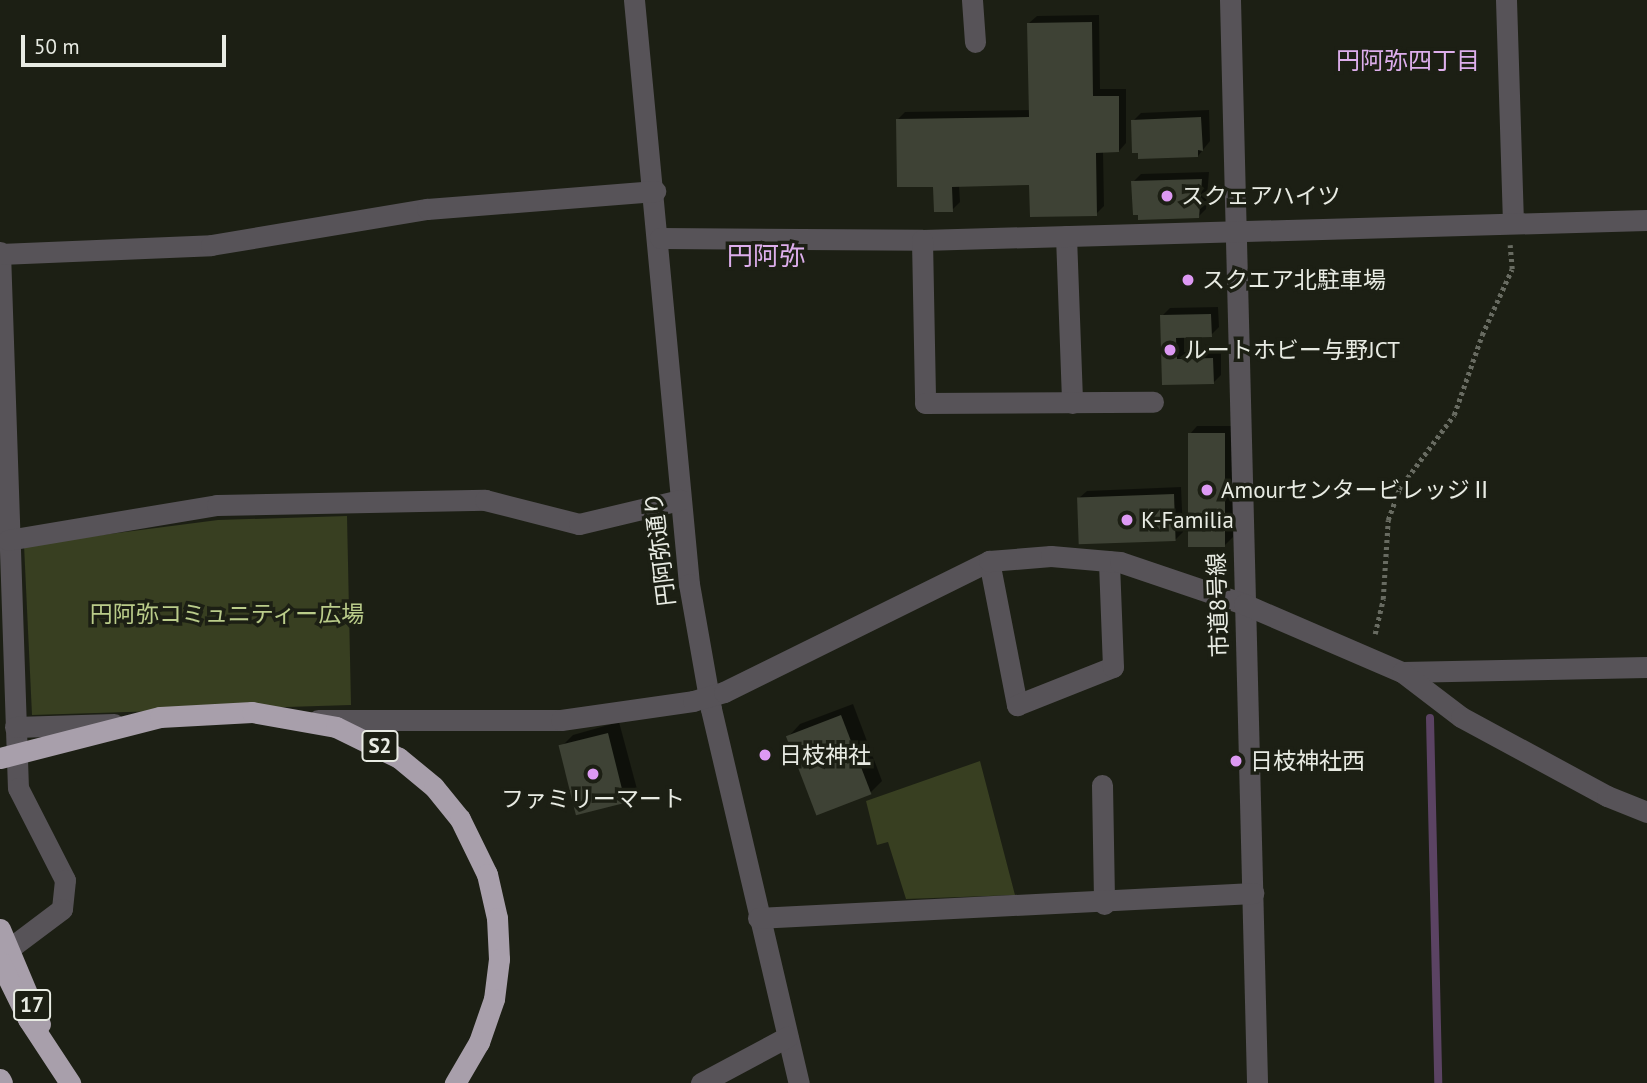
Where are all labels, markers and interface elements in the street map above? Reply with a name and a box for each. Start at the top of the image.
scale bar [24,21,229,65]
text: 50 m [34,33,80,60]
district label: 円阿弥四丁目 [1336,47,1480,75]
place label: スクェアハイツ [1181,182,1342,210]
marker: スクェアハイツ [1159,188,1175,204]
district label: 円阿弥 [727,240,805,272]
place label: スクエア北駐車場 [1202,266,1386,294]
marker: スクエア北駐車場 [1180,272,1196,288]
place label: ルートホビー与野JCT [1184,336,1400,364]
marker: ルートホビー与野JCT [1162,342,1178,358]
place label: AmourセンタービレッジⅡ [1221,476,1493,504]
marker: AmourセンタービレッジⅡ [1199,482,1215,498]
street label: 円阿弥通り [639,490,681,608]
place label: K-Familia [1141,506,1234,534]
marker: K-Familia [1119,512,1135,528]
street label: 市道8号線 [1202,552,1234,658]
park label: 円阿弥コミュニティー広場 [89,600,365,628]
road number: S2 [361,728,399,764]
place label: 日枝神社 [779,741,871,769]
marker: 日枝神社 [757,747,773,763]
place label: 日枝神社西 [1250,747,1365,775]
marker: 日枝神社西 [1228,753,1244,769]
marker: ファミリーマート [585,766,601,782]
place label: ファミリーマート [501,785,685,813]
road number: 17 [13,988,51,1023]

